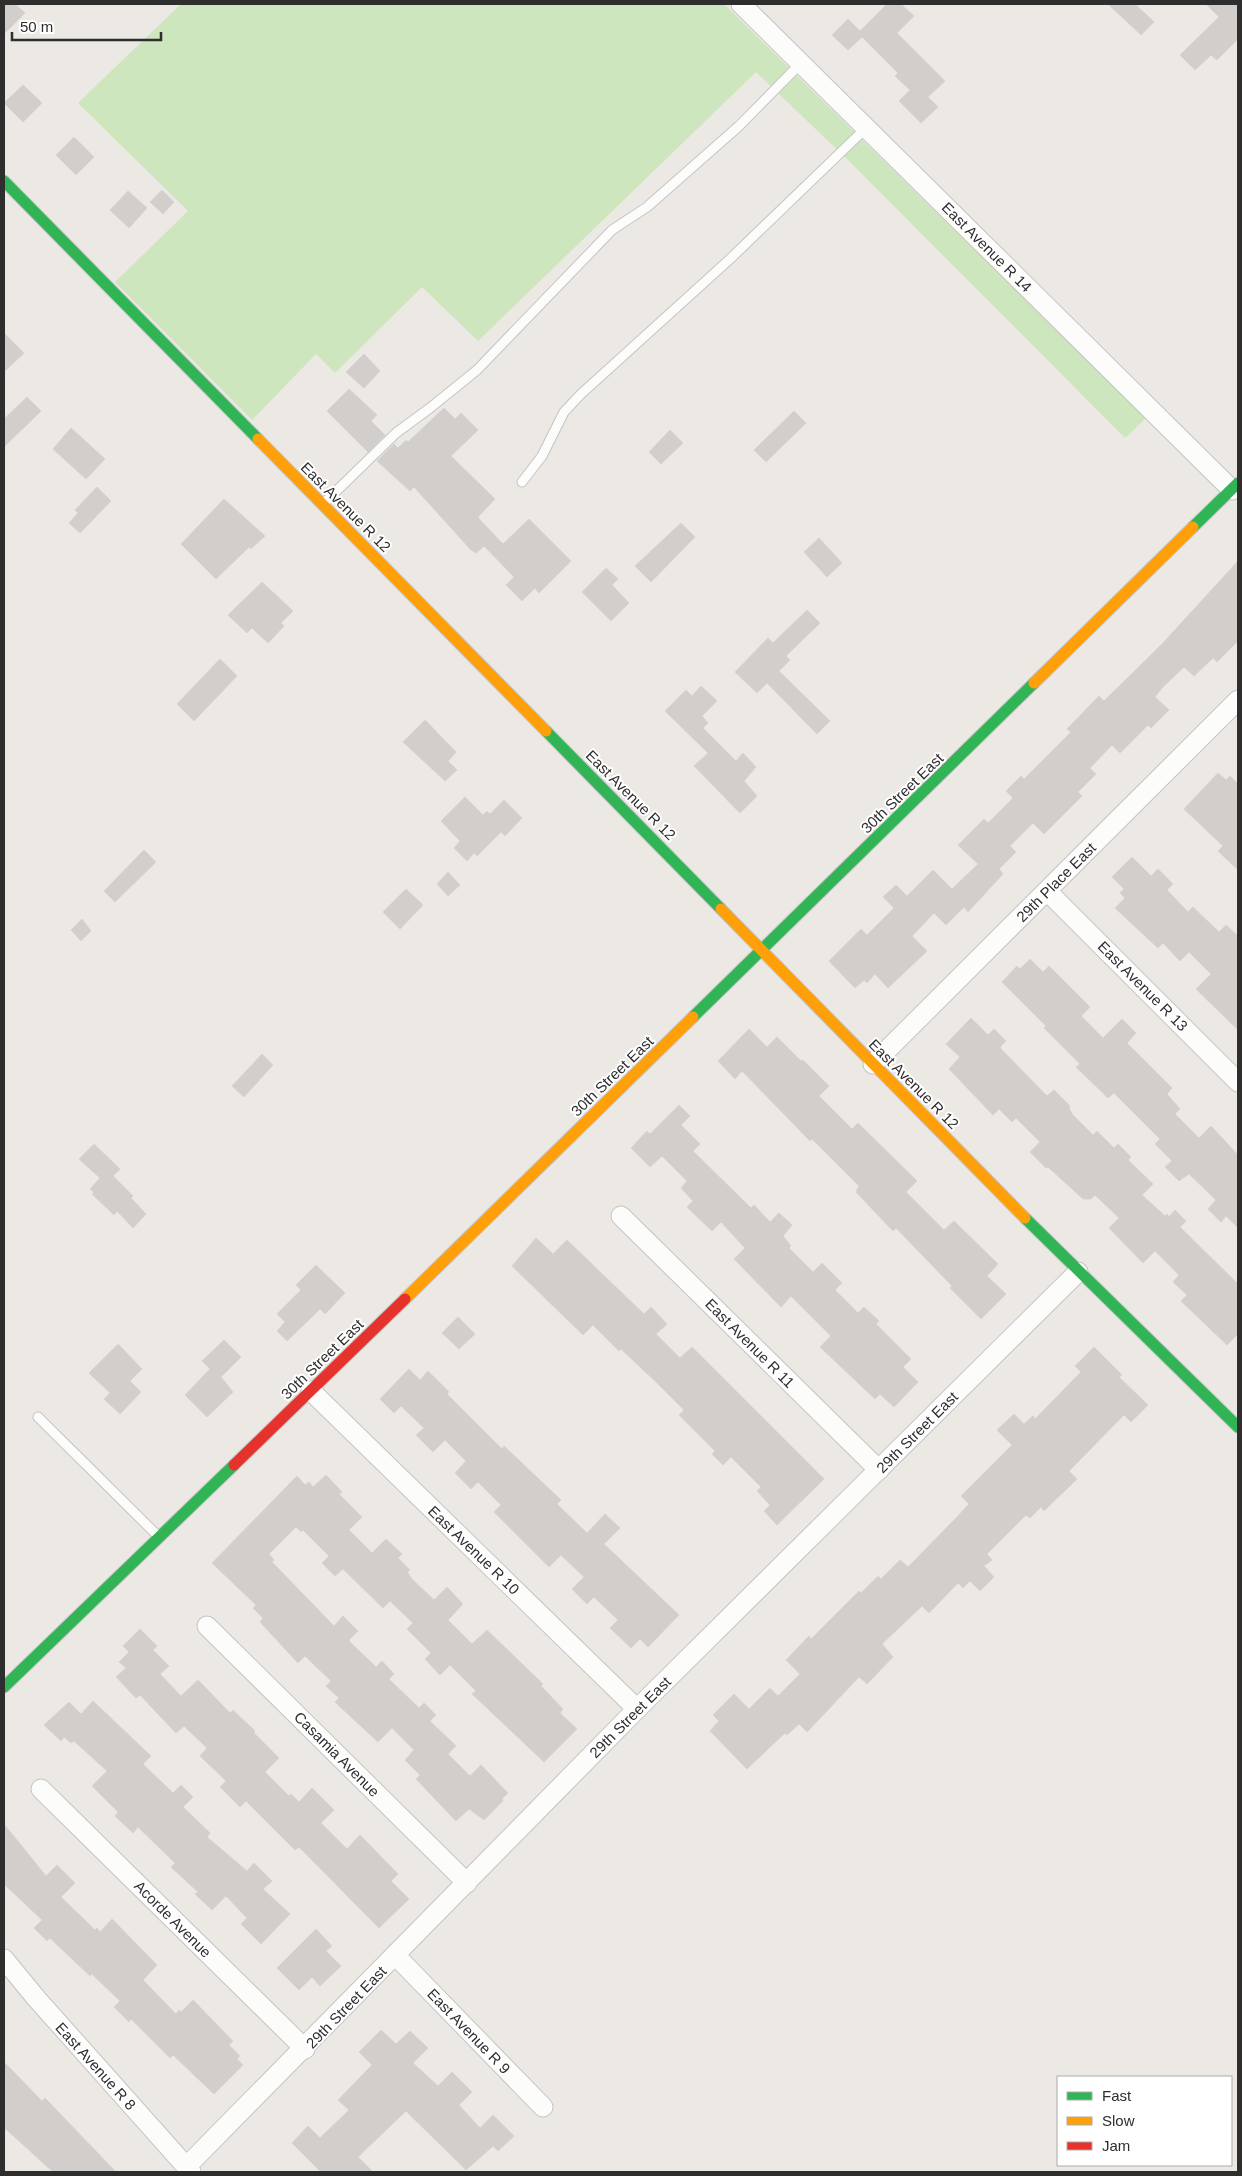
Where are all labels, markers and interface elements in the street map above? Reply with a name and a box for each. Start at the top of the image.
scale bar [12,10,161,42]
text: 50 m [20,18,53,35]
street label: East Avenue R 14 [939,199,1035,295]
street label: East Avenue R 12 [298,459,394,555]
street label: East Avenue R 12 [583,747,679,843]
street label: 30th Street East [857,749,947,836]
street label: 29th Place East [1013,838,1100,925]
street label: East Avenue R 13 [1095,938,1191,1034]
street label: 30th Street East [567,1032,657,1119]
street label: East Avenue R 12 [866,1036,962,1132]
street label: East Avenue R 11 [702,1295,798,1391]
street label: 30th Street East [277,1315,367,1402]
street label: 29th Street East [873,1387,962,1476]
street label: East Avenue R 10 [425,1502,523,1598]
street label: 29th Street East [586,1672,675,1761]
street label: Casamia Avenue [291,1708,383,1800]
street label: Acorde Avenue [131,1877,215,1961]
street label: 29th Street East [303,1962,390,2052]
street label: East Avenue R 9 [424,1985,514,2077]
street label: East Avenue R 8 [52,2019,140,2113]
legend [1057,2076,1232,2166]
text: Fast [1102,2087,1132,2104]
text: Slow [1102,2112,1135,2129]
text: Jam [1102,2137,1130,2154]

